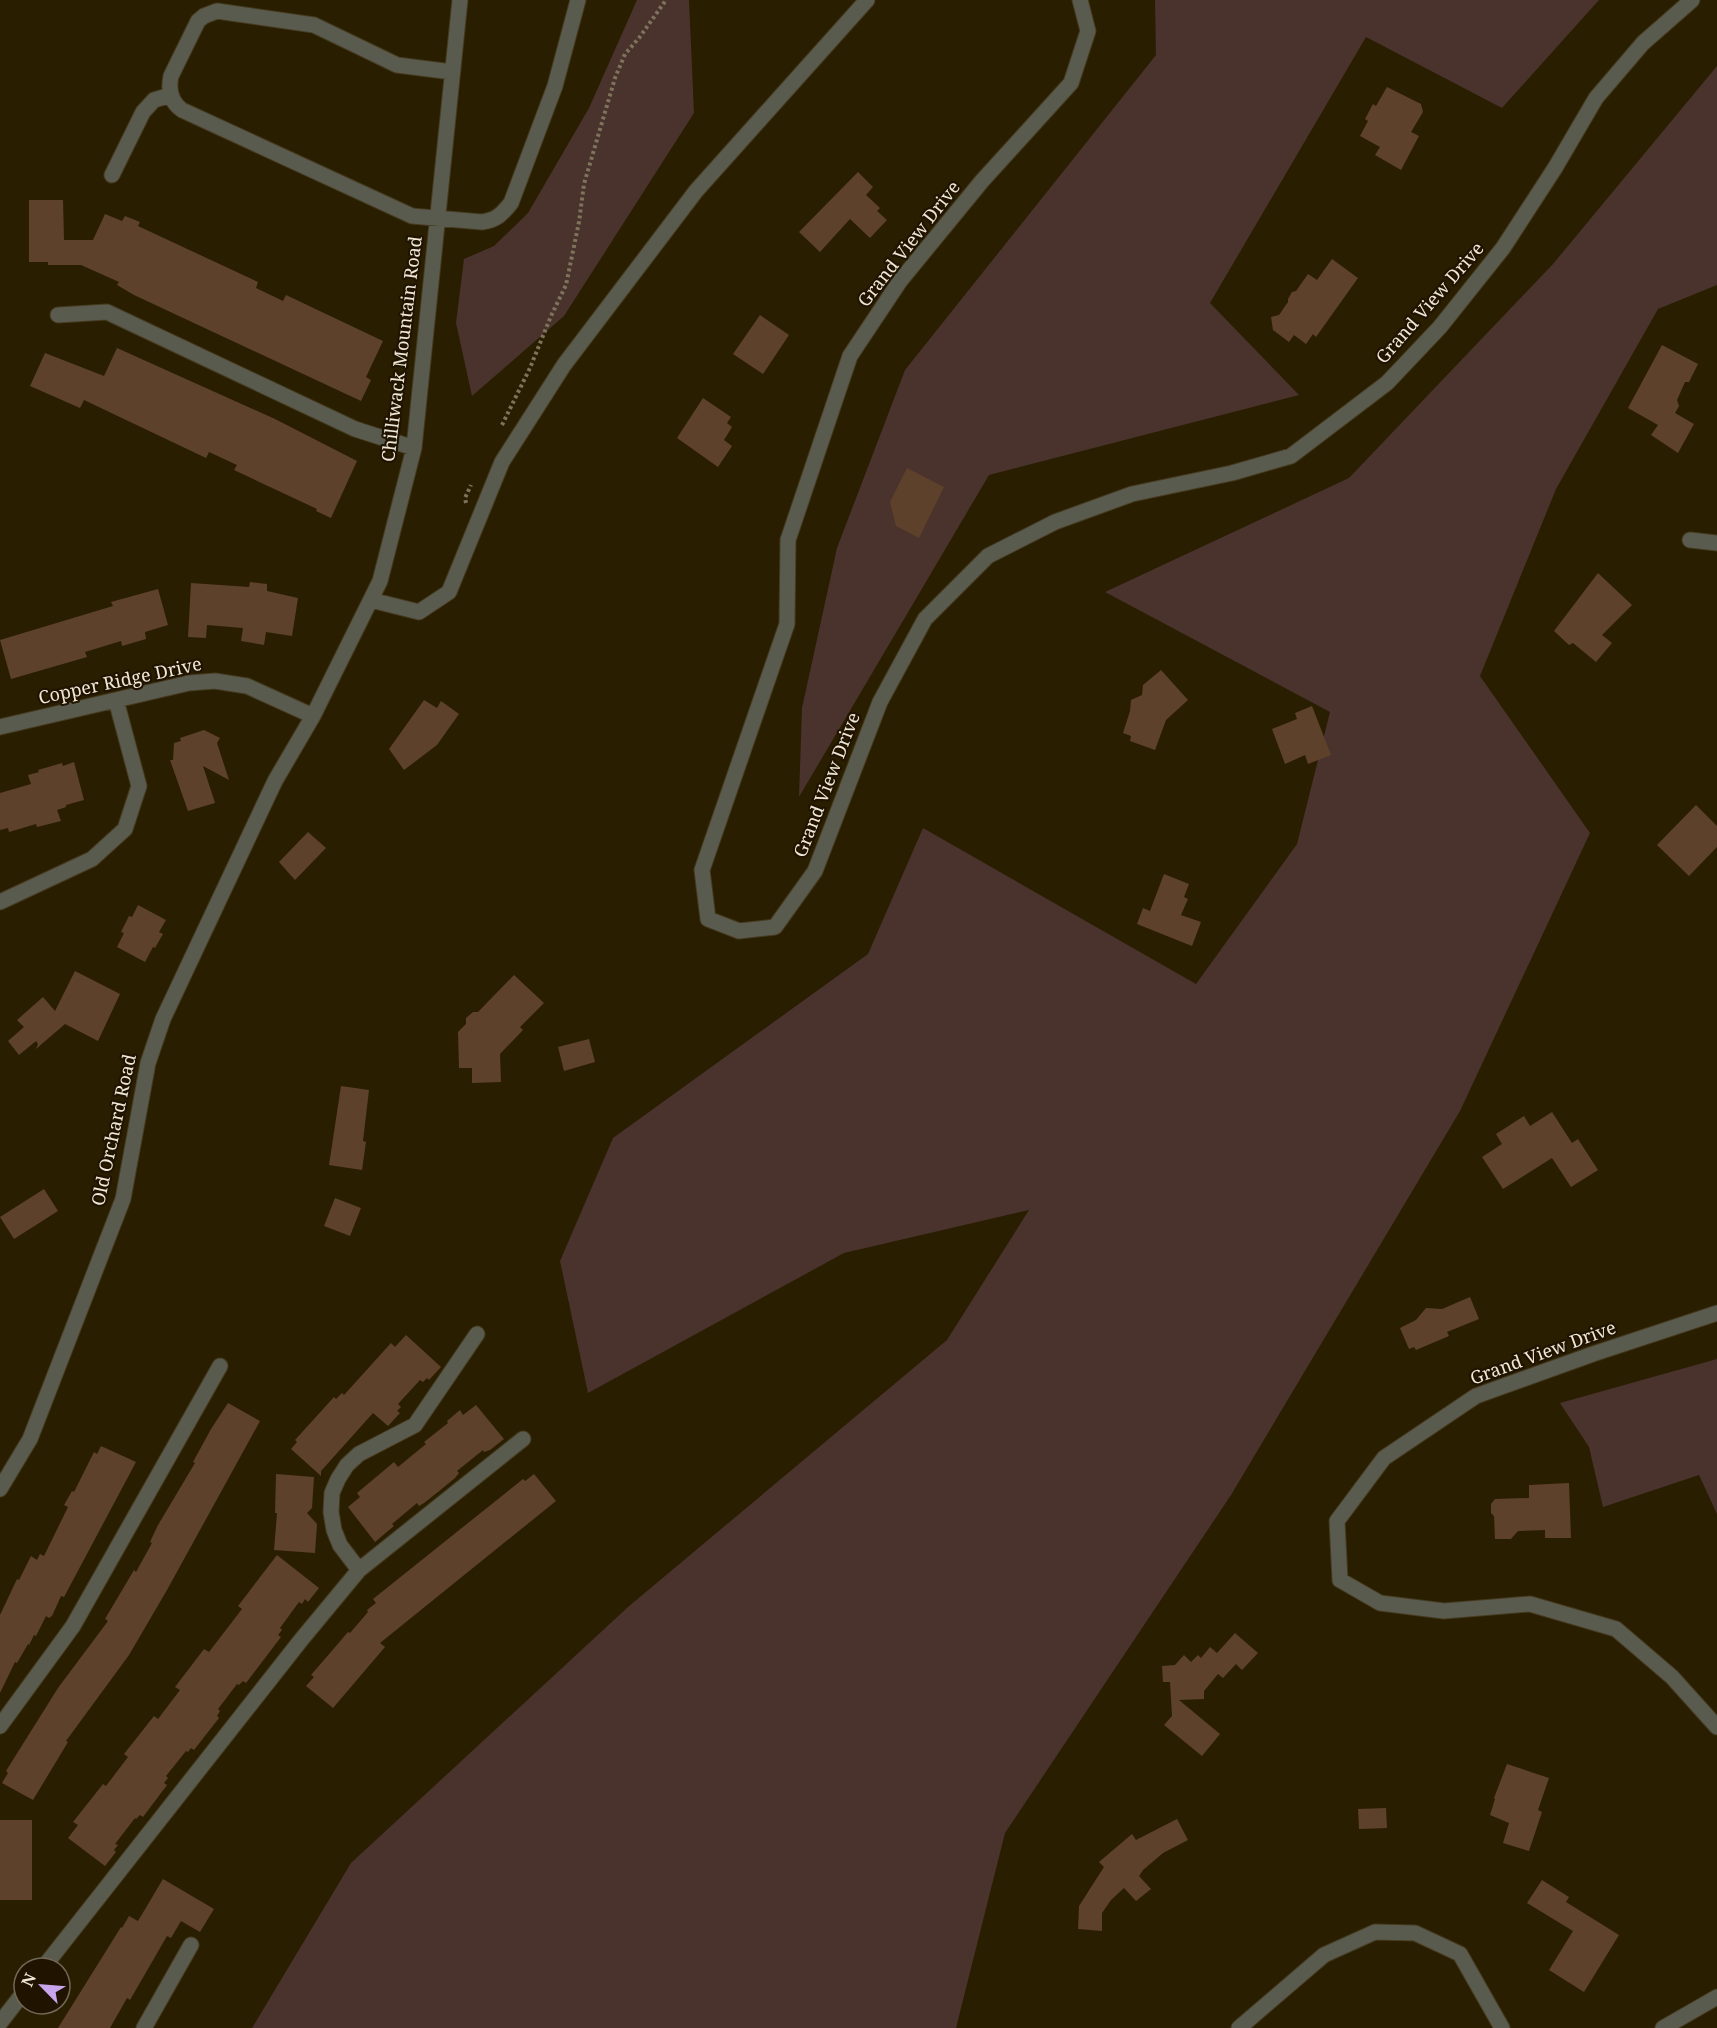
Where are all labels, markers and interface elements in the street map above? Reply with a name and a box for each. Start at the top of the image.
street label: Grand View Drive [851,175,965,311]
street label: Chilliwack Mountain Road [375,235,427,463]
street label: Grand View Drive [1370,237,1489,368]
street label: Copper Ridge Drive [36,651,204,709]
street label: Grand View Drive [787,709,865,861]
street label: Old Orchard Road [85,1052,141,1208]
street label: Grand View Drive [1466,1315,1619,1390]
north arrow [12,1956,72,2016]
text: N [16,1969,41,1990]

